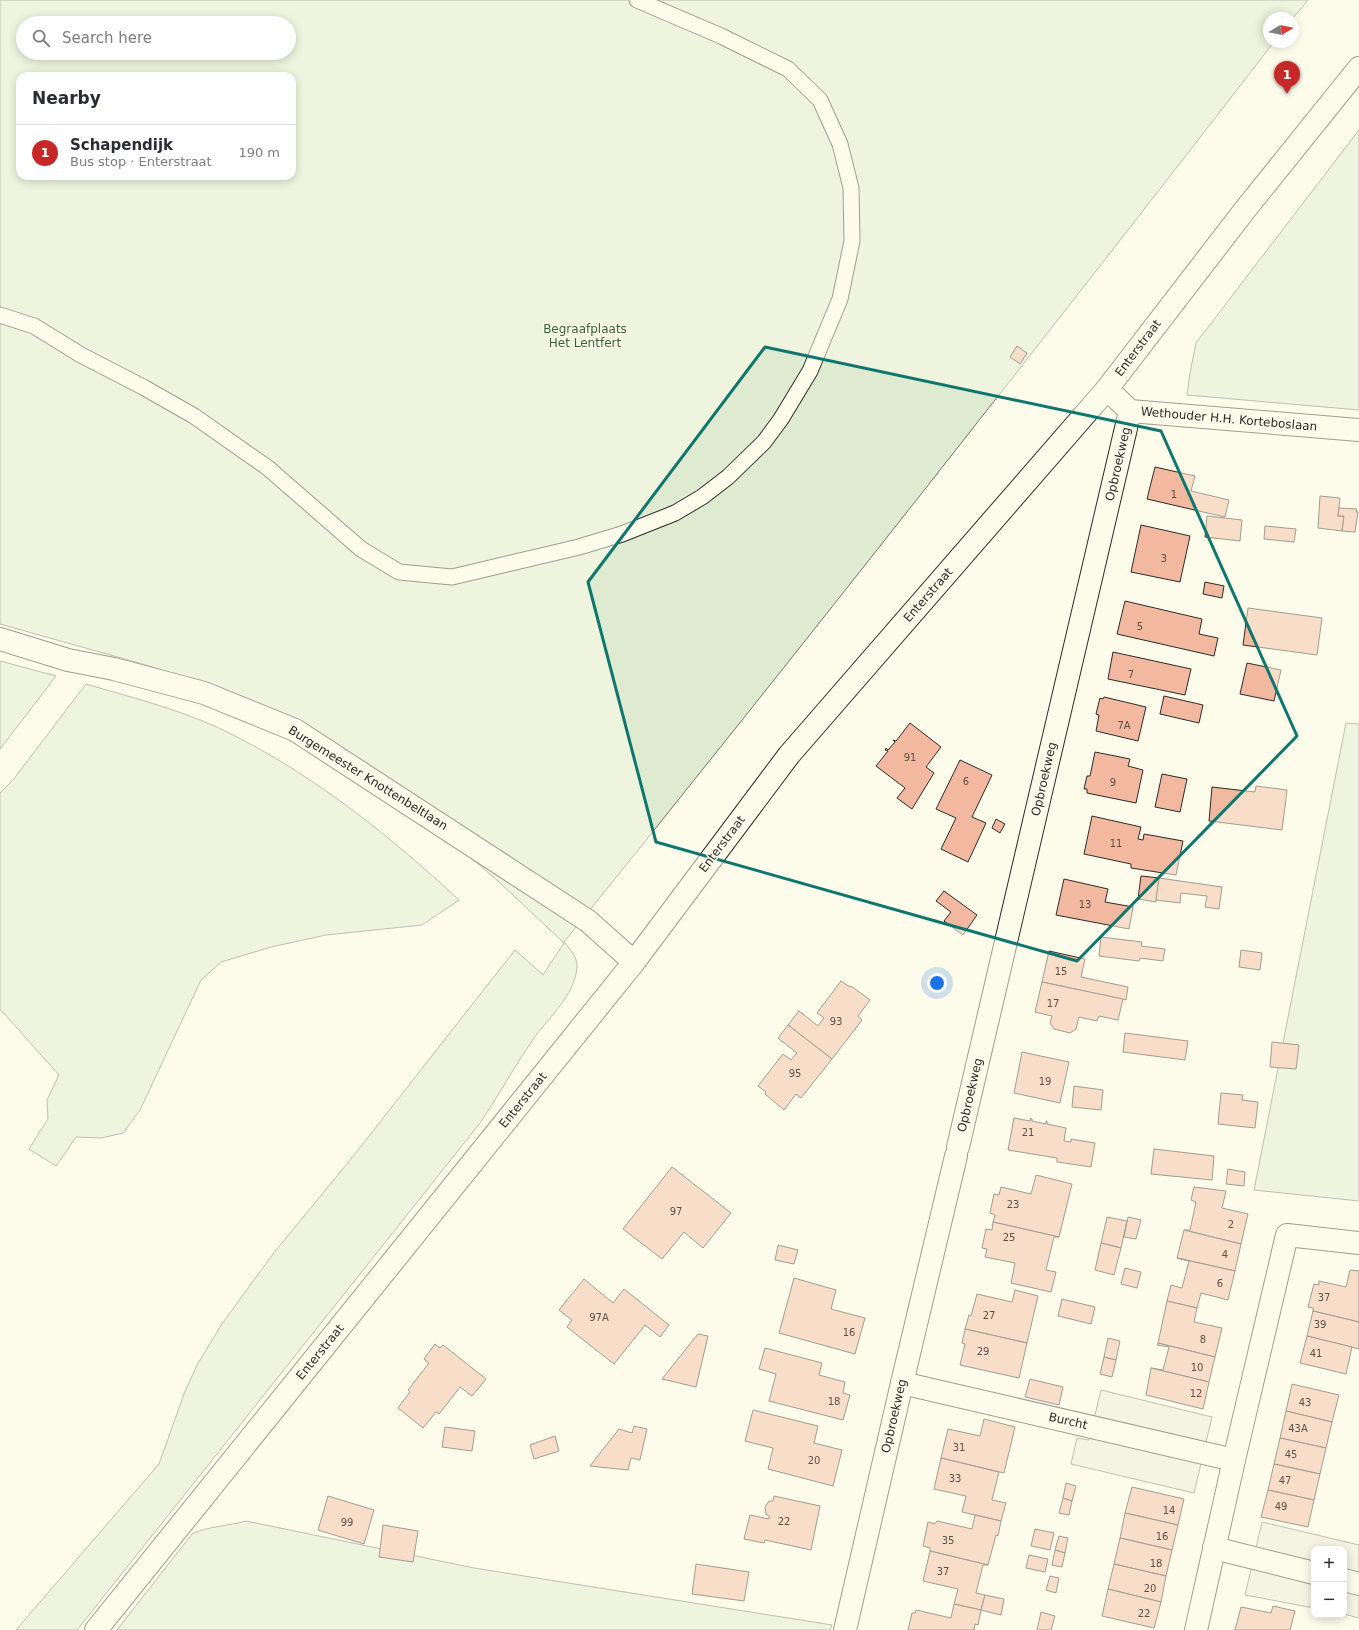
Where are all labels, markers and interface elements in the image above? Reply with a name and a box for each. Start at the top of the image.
north arrow [1263,12,1299,48]
search box [16,16,296,60]
icon: search [30,27,52,49]
text: Search here [62,29,152,47]
pin: 1 [1274,61,1300,94]
text: Nearby [32,88,101,108]
text: Schapendijk [70,136,173,154]
text: 1 [40,145,50,160]
text: 190 m [238,145,280,160]
text: Bus stop · Enterstraat [70,154,212,169]
street label: Enterstraat [1112,317,1164,379]
park label: Begraafplaats Het Lentfert [543,322,627,350]
street label: Wethouder H.H. Korteboslaan [1140,404,1318,434]
street label: Opbroekweg [1103,425,1133,503]
house number: 1 [1171,489,1177,500]
house number: 3 [1161,553,1167,564]
street label: Enterstraat [901,565,956,625]
house number: 5 [1137,621,1143,632]
house number: 7 [1128,669,1134,680]
house number: 7A [1117,720,1131,731]
street label: Burgemeester Knottenbeltlaan [286,723,450,833]
street label: Opbroekweg [1029,740,1059,818]
house number: 91 [904,752,916,763]
house number: 6 [963,776,969,787]
house number: 9 [1110,777,1116,788]
street label: Enterstraat [696,813,748,875]
house number: 11 [1110,838,1122,849]
house number: 13 [1079,899,1091,910]
house number: 15 [1055,966,1067,977]
your location [927,973,947,993]
house number: 17 [1047,998,1059,1009]
house number: 93 [830,1016,842,1027]
street label: Opbroekweg [955,1056,985,1134]
house number: 95 [789,1068,801,1079]
street label: Enterstraat [496,1069,550,1131]
house number: 19 [1039,1076,1051,1087]
house number: 21 [1022,1127,1034,1138]
house number: 23 [1007,1199,1019,1210]
house number: 97 [670,1206,682,1217]
house number: 2 [1228,1219,1234,1230]
house number: 25 [1003,1232,1015,1243]
house number: 4 [1222,1249,1228,1260]
house number: 6 [1217,1278,1223,1289]
house number: 37 [1318,1292,1330,1303]
house number: 27 [983,1310,995,1321]
house number: 97A [589,1312,609,1323]
house number: 39 [1314,1319,1326,1330]
street label: Enterstraat [293,1321,347,1383]
house number: 16 [843,1327,855,1338]
house number: 8 [1200,1334,1206,1345]
house number: 29 [977,1346,989,1357]
house number: 41 [1310,1348,1322,1359]
house number: 10 [1191,1362,1203,1373]
street label: Opbroekweg [879,1377,909,1455]
house number: 12 [1190,1388,1202,1399]
house number: 18 [828,1396,840,1407]
house number: 43 [1299,1397,1311,1408]
street label: Burcht [1047,1410,1089,1432]
house number: 43A [1288,1423,1308,1434]
house number: 31 [953,1442,965,1453]
house number: 45 [1285,1449,1297,1460]
house number: 20 [808,1455,820,1466]
house number: 33 [949,1473,961,1484]
house number: 47 [1279,1475,1291,1486]
house number: 49 [1275,1501,1287,1512]
house number: 14 [1163,1505,1175,1516]
house number: 22 [778,1516,790,1527]
house number: 99 [341,1517,353,1528]
house number: 16 [1156,1531,1168,1542]
house number: 35 [942,1535,954,1546]
map controls [1311,1546,1347,1618]
button: + [1311,1546,1347,1582]
house number: 18 [1150,1558,1162,1569]
house number: 37 [937,1566,949,1577]
button: − [1311,1582,1347,1618]
house number: 20 [1144,1583,1156,1594]
house number: 22 [1138,1608,1150,1619]

